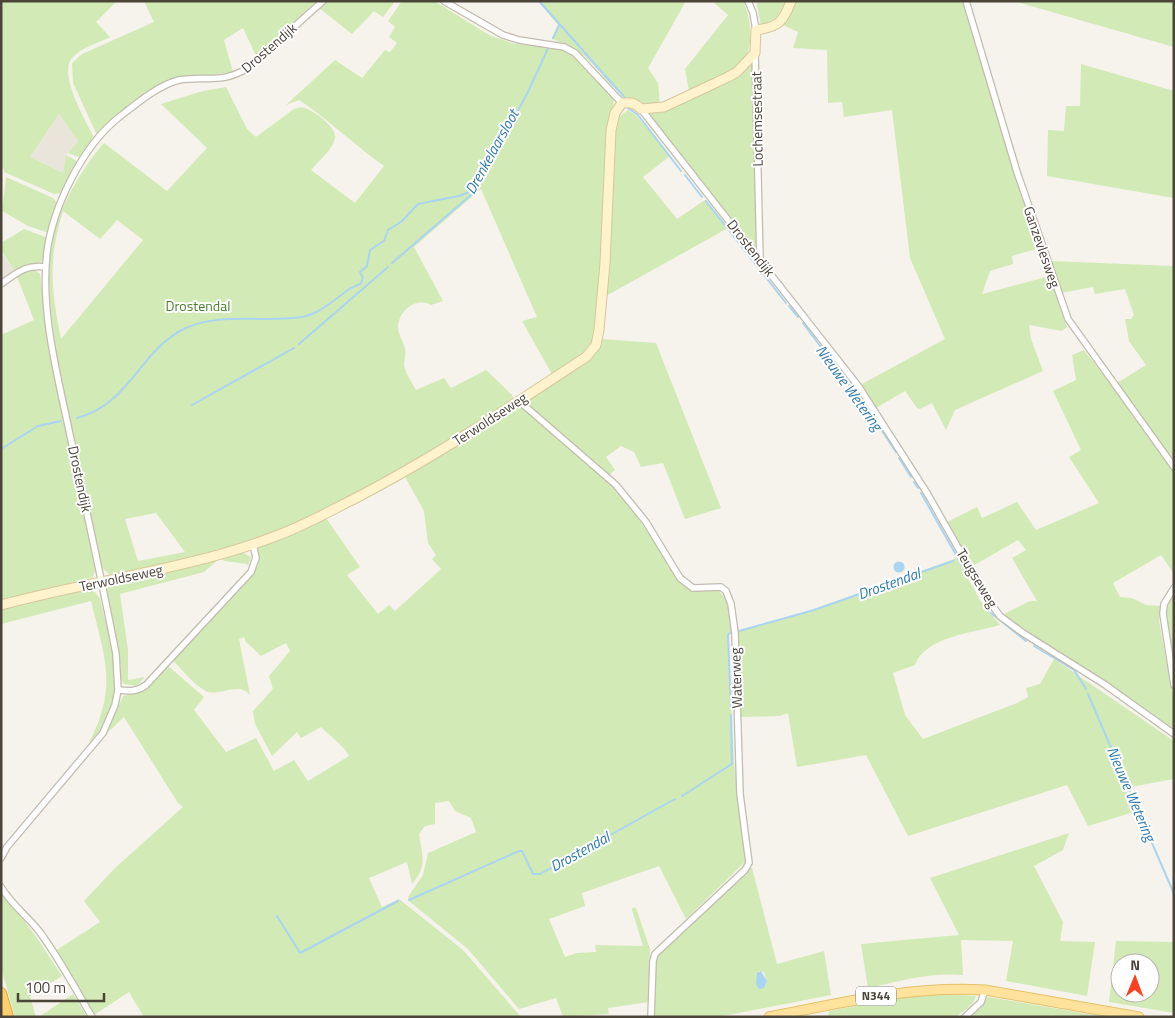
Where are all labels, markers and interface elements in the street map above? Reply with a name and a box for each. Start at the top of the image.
street label: Drostendijk [236,17,301,78]
street label: Lochemsestraat [745,71,768,167]
water label: Drenkelaarsloot [459,103,525,198]
street label: Ganzevlesweg [1019,203,1066,290]
street label: Drostendijk [722,215,781,281]
park label: Drostendal [166,295,230,316]
water label: Nieuwe Wetering [810,340,890,437]
street label: Terwoldseweg [448,387,531,451]
street label: Drostendijk [63,444,98,514]
street label: Teugseweg [951,544,1003,612]
street label: Terwoldseweg [77,558,165,597]
water label: Drostendal [854,561,925,605]
street label: Waterweg [724,647,747,709]
water label: Nieuwe Wetering [1101,743,1163,847]
water label: Drostendal [546,825,615,877]
north arrow [1110,953,1160,1003]
text: N [1130,954,1140,975]
scale bar [18,970,104,1002]
text: 100 m [25,976,66,999]
road number: N344 [856,986,896,1006]

